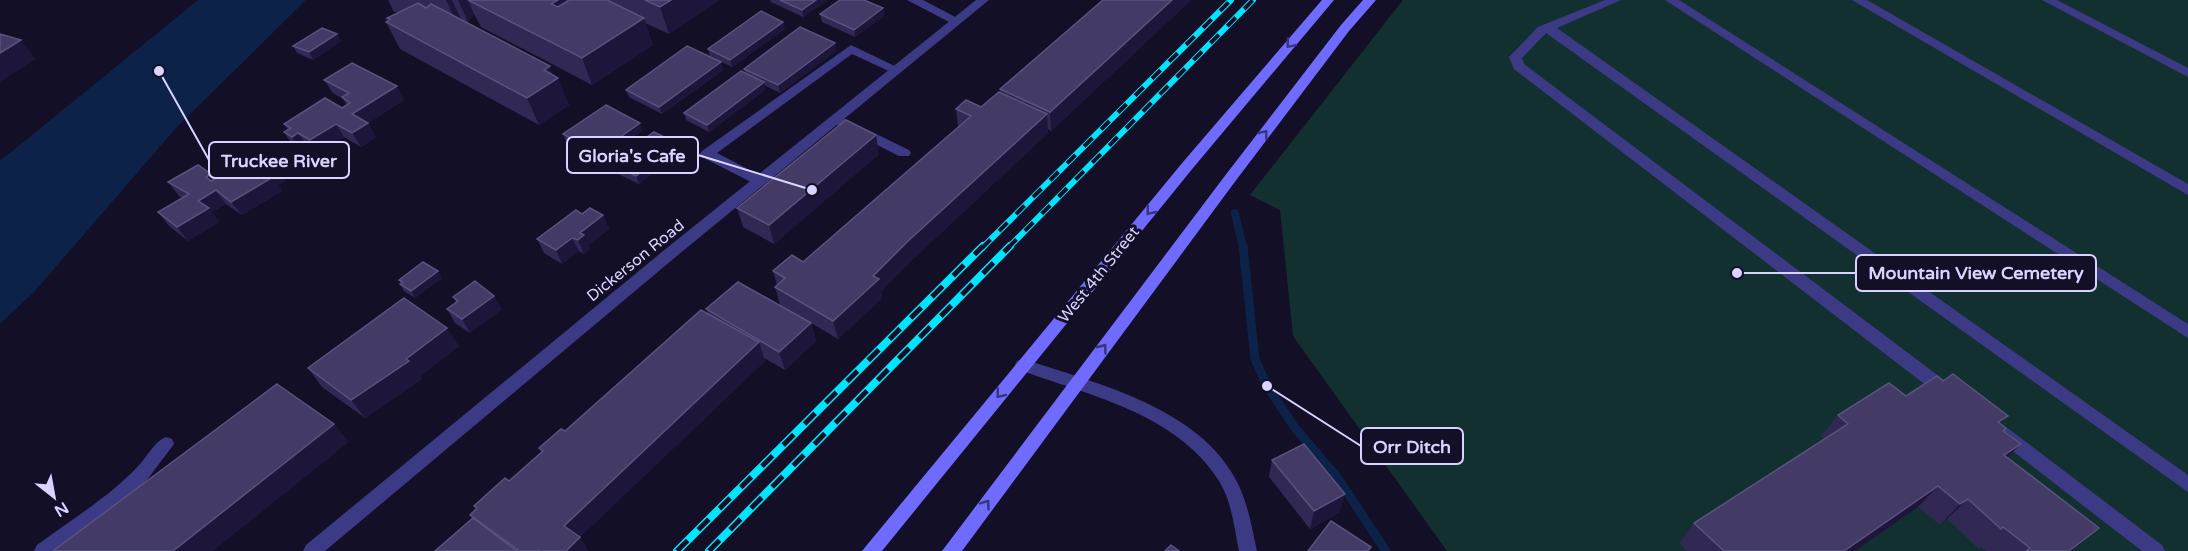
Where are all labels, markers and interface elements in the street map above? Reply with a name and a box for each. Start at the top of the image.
one-way arrow [1286,37,1297,48]
one-way arrow [1257,129,1268,140]
callout: Gloria's Cafe [567,137,698,173]
callout: Truckee River [209,142,349,178]
text: Gloria's Cafe [579,145,685,167]
text: Truckee River [220,150,338,172]
one-way arrow [1147,204,1158,215]
street label: Dickerson Road [583,215,688,306]
street label: West 4th Street [1054,222,1144,327]
callout: Mountain View Cemetery [1856,255,2096,291]
text: Mountain View Cemetery [1868,262,2084,284]
one-way arrow [1096,343,1107,354]
one-way arrow [997,387,1008,398]
callout: Orr Ditch [1361,428,1463,464]
text: Orr Ditch [1373,436,1451,458]
north arrow [24,467,84,527]
text: N [51,497,72,521]
one-way arrow [979,500,990,511]

